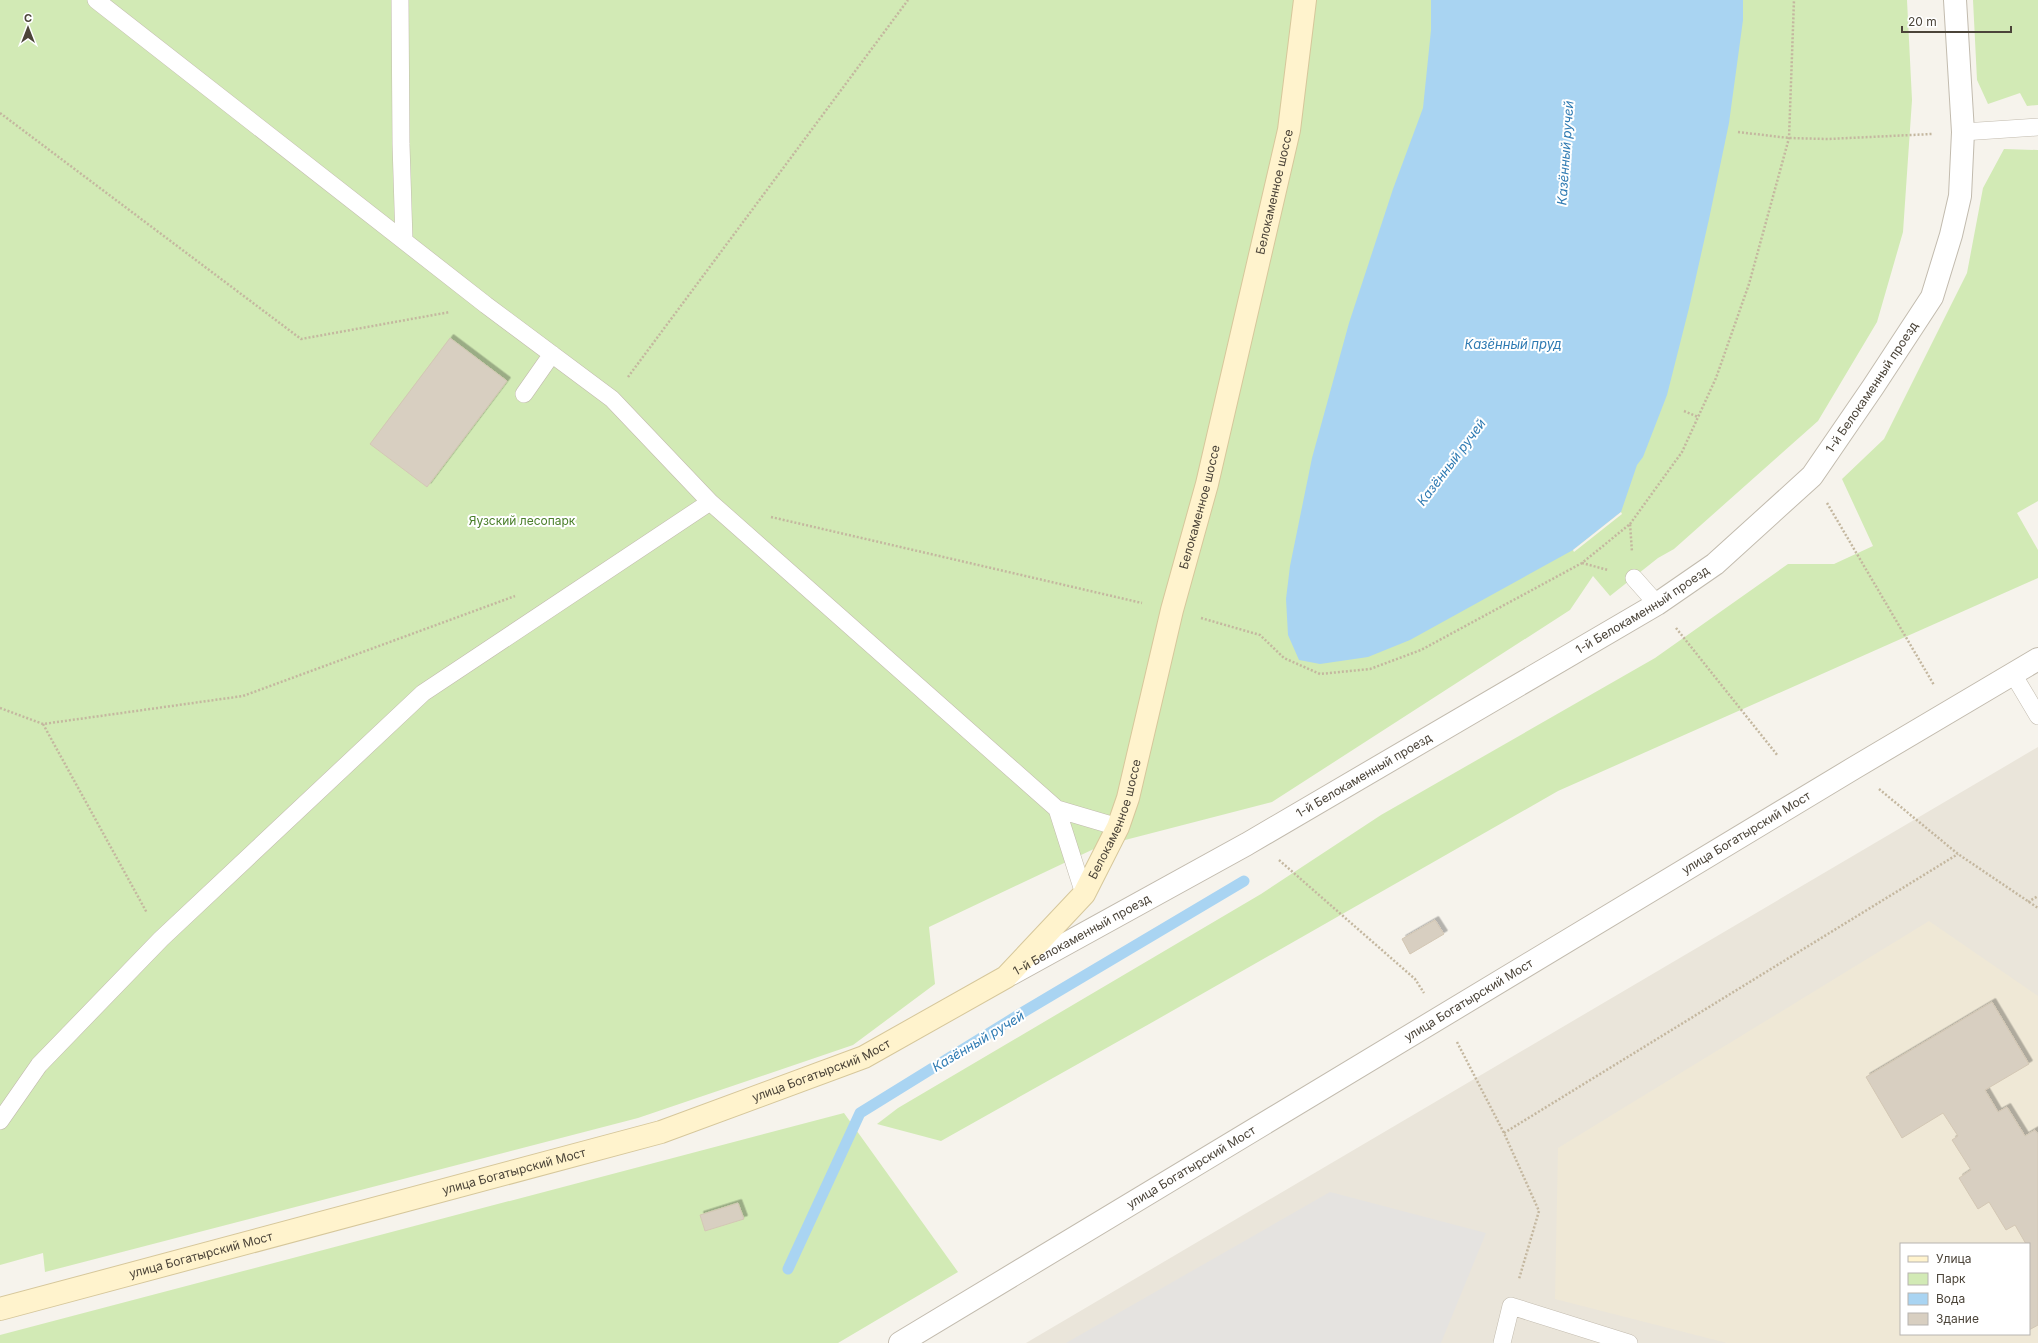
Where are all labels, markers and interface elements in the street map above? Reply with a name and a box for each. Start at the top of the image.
north arrow [8,8,48,48]
scale bar [1902,8,2011,34]
text: С [24,11,32,25]
text: 20 m [1908,14,1937,29]
water label: Казённый ручей [1553,100,1577,206]
street label: Белокаменное шоссе [1252,128,1296,256]
street label: 1-й Белокаменный проезд [1822,318,1921,456]
water label: Казённый пруд [1464,336,1562,352]
water label: Казённый ручей [1413,415,1489,509]
street label: Белокаменное шоссе [1176,443,1223,571]
park label: Яузский лесопарк [469,513,576,528]
street label: 1-й Белокаменный проезд [1573,562,1712,657]
street label: 1-й Белокаменный проезд [1293,729,1435,821]
street label: Белокаменное шоссе [1085,758,1144,882]
street label: улица Богатырский Мост [1679,788,1813,877]
street label: 1-й Белокаменный проезд [1010,890,1154,978]
street label: улица Богатырский Мост [1401,955,1536,1044]
water label: Казённый ручей [929,1007,1027,1075]
street label: улица Богатырский Мост [750,1035,893,1105]
street label: улица Богатырский Мост [1124,1122,1259,1212]
street label: улица Богатырский Мост [440,1144,588,1197]
street label: улица Богатырский Мост [127,1228,275,1281]
legend [1900,1243,2030,1335]
text: Улица [1936,1251,1971,1266]
text: Парк [1936,1271,1966,1286]
text: Вода [1936,1291,1965,1306]
text: Здание [1936,1311,1979,1326]

